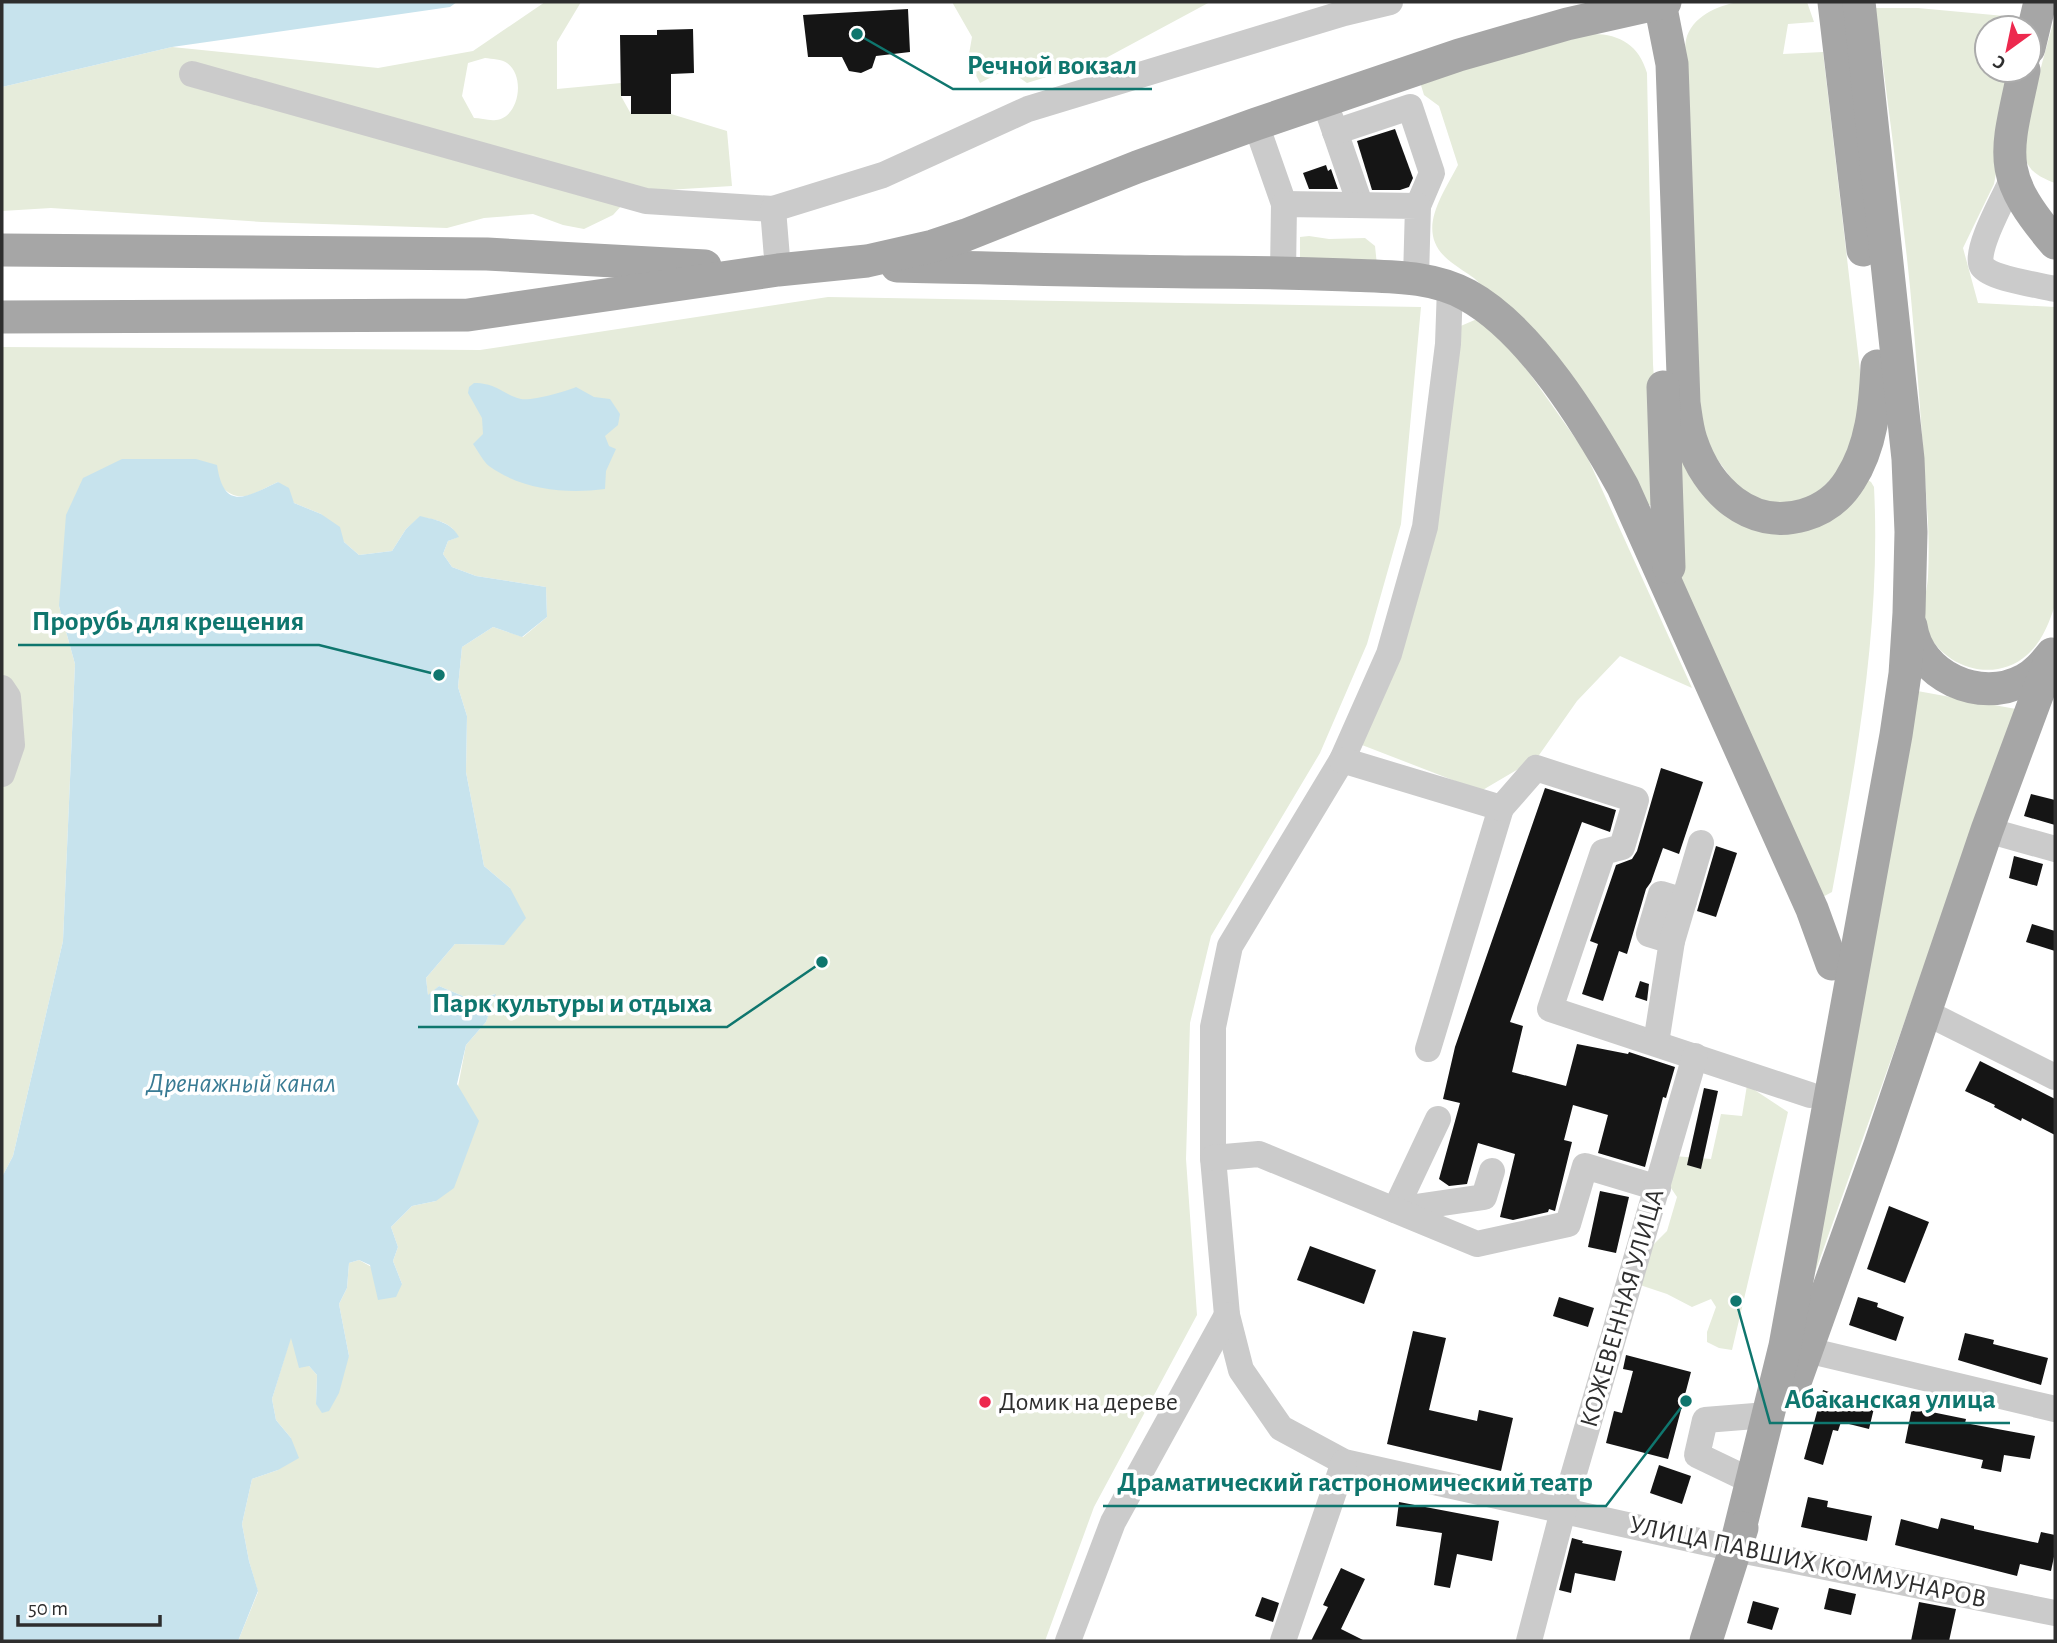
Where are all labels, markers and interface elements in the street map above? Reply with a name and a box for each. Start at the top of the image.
north arrow [1973,14,2043,84]
callout: Речной вокзал [953,40,1152,89]
text: С [1990,51,2009,73]
text: Речной вокзал [967,52,1137,80]
callout: Прорубь для крещения [18,596,319,645]
text: Прорубь для крещения [32,608,304,636]
callout: Парк культуры и отдыха [418,978,727,1027]
text: Парк культуры и отдыха [432,990,712,1018]
water label: Дренажный канал [145,1070,336,1098]
street label: КОЖЕВЕННАЯ УЛИЦА [1575,1186,1669,1430]
callout: Абаканская улица [1770,1374,2010,1423]
text: Абаканская улица [1784,1386,1996,1414]
place label: Домик на дереве [999,1389,1178,1415]
marker: Домик на дереве [977,1394,993,1410]
callout: Драматический гастрономический театр [1103,1457,1606,1506]
text: Драматический гастрономический театр [1117,1469,1593,1497]
street label: УЛИЦА ПАВШИХ КОММУНАРОВ [1627,1511,1989,1613]
scale bar [18,1584,159,1628]
text: 50 m [28,1598,68,1619]

